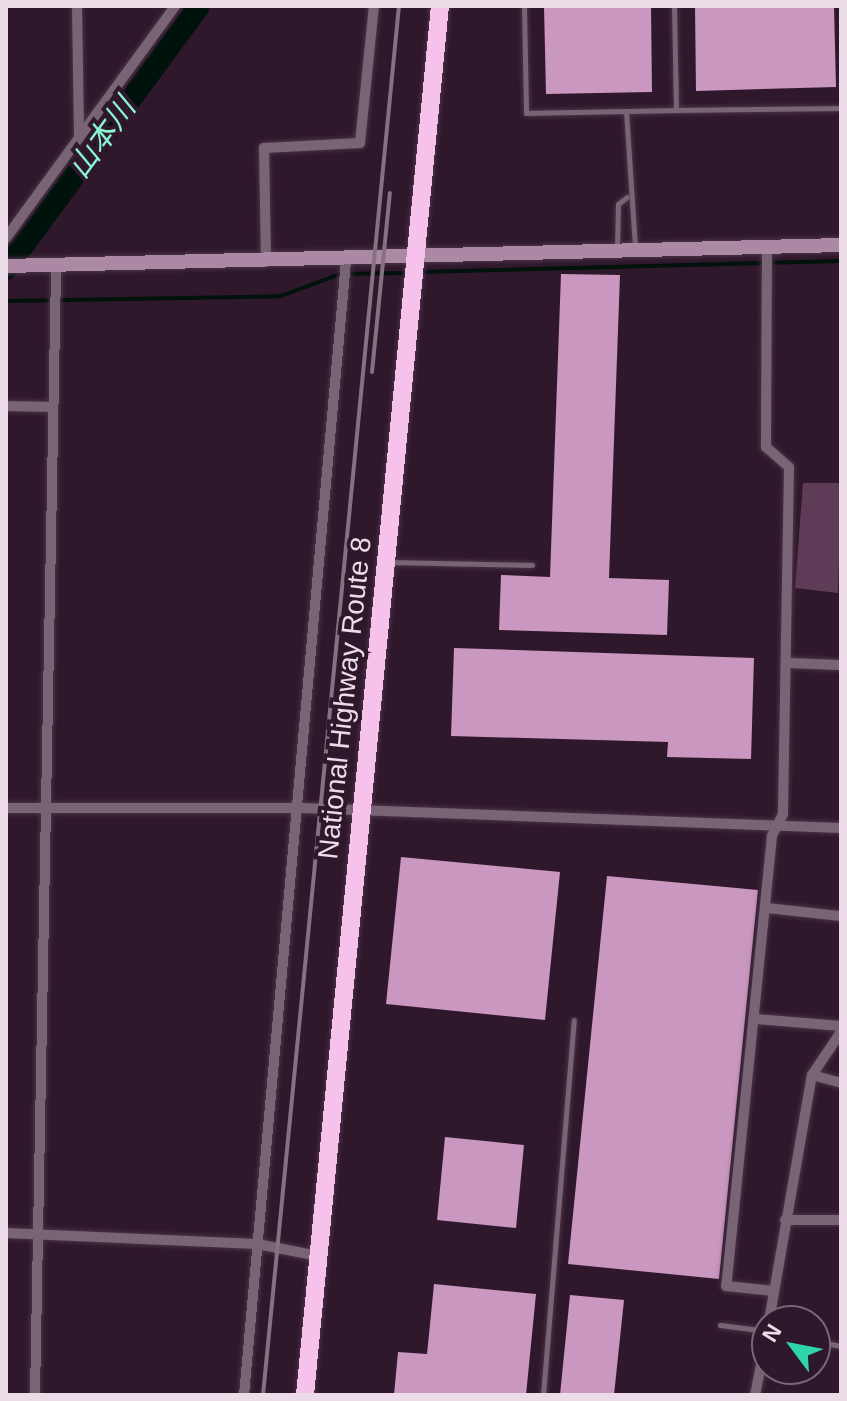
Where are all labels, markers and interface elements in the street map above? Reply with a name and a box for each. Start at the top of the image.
water label: 山本川 [61,91,143,185]
street label: National Highway Route 8 [311,535,379,861]
north arrow [751,1305,831,1385]
text: N [757,1320,787,1346]

